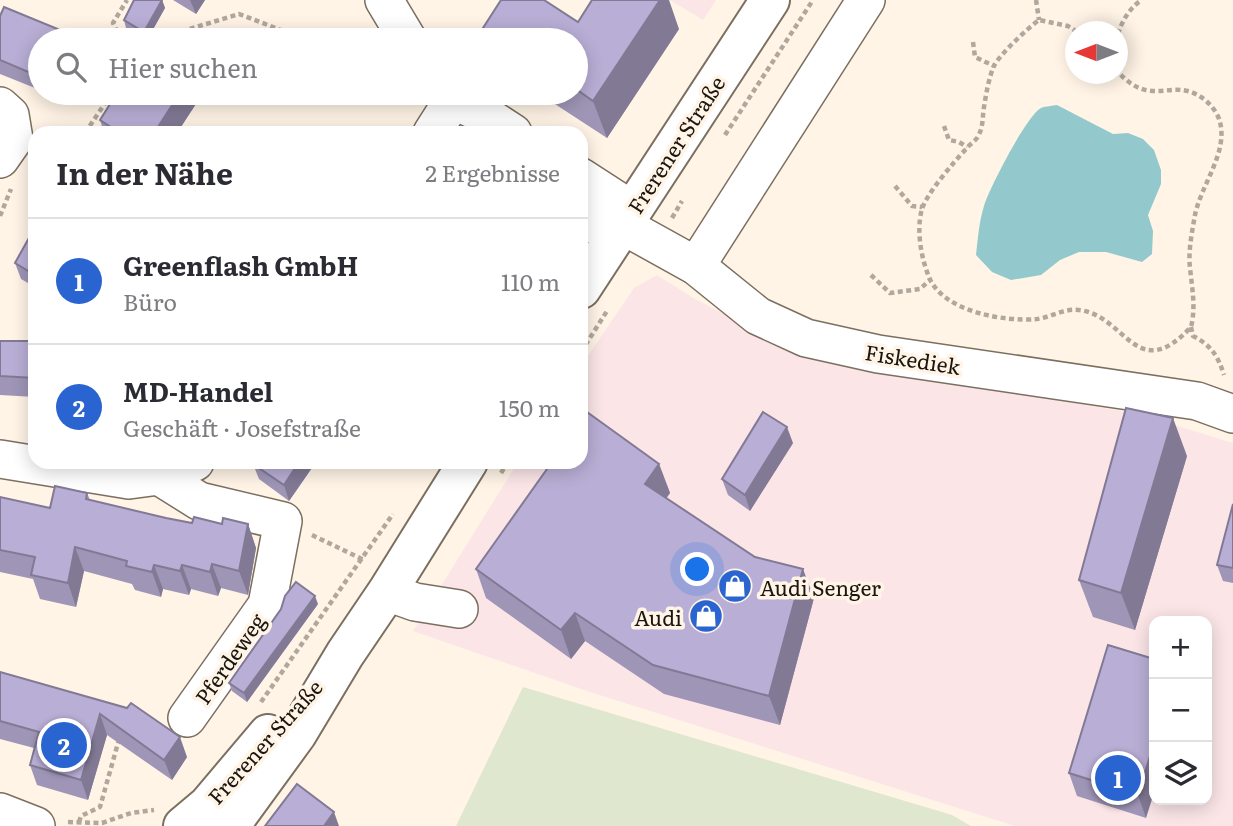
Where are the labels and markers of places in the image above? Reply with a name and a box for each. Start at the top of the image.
shop icon: Audi Senger [716,567,754,605]
place label: Audi Senger [760,571,881,602]
shop icon: Audi [687,597,725,635]
place label: Audi [634,601,682,632]
pin: 2 [41,719,87,771]
pin: 1 [1095,752,1141,804]

